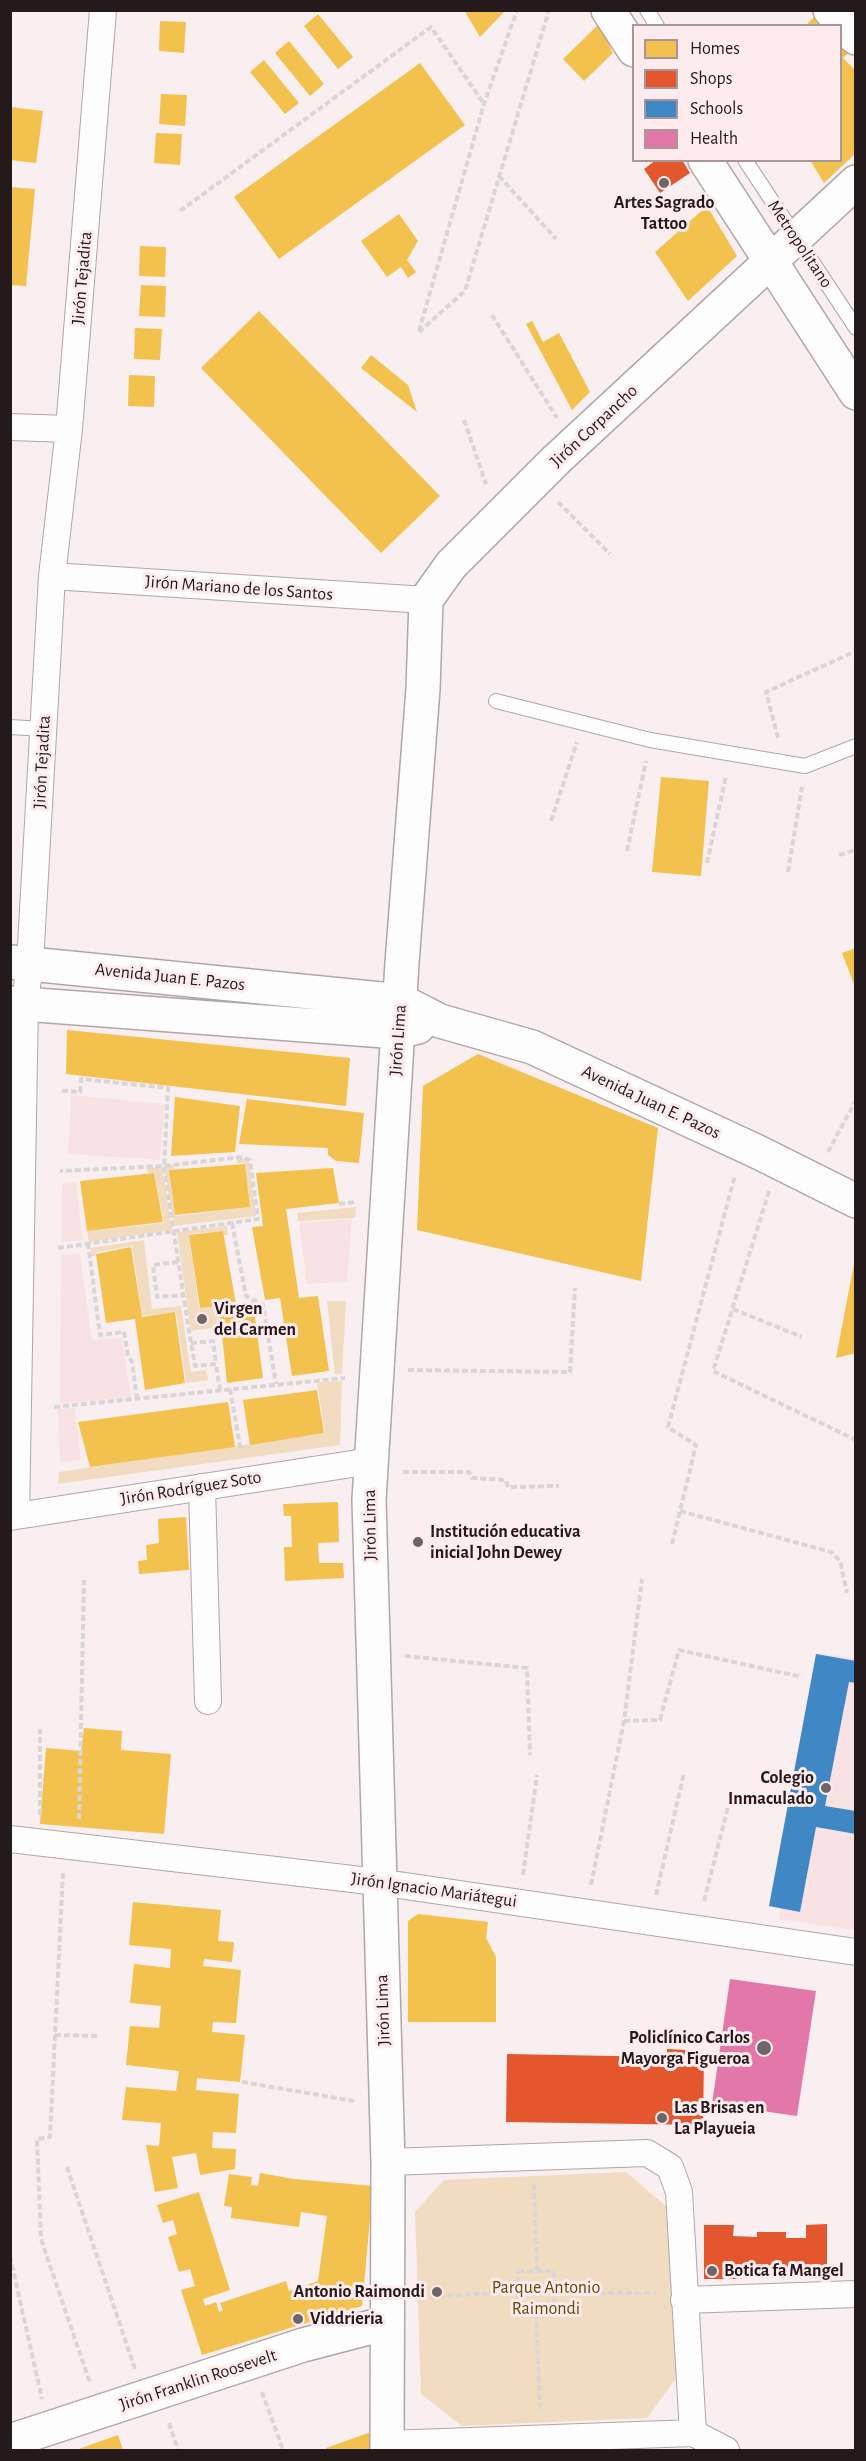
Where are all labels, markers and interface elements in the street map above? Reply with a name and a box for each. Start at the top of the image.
legend [632,24,842,162]
text: Homes [690,40,740,58]
text: Shops [690,70,732,88]
text: Schools [690,100,743,118]
text: Health [690,130,738,148]
marker: Artes Sagrado Tattoo [657,176,671,190]
place label: Artes Sagrado Tattoo [614,192,714,234]
street label: Metropolitano [763,196,837,292]
street label: Jirón Tejadita [67,231,97,325]
street label: Jirón Corpancho [546,380,642,472]
street label: Jirón Mariano de los Santos [144,571,334,605]
street label: Jirón Tejadita [29,715,55,809]
street label: Avenida Juan E. Pazos [94,958,246,996]
street label: Jirón Lima [385,1004,411,1076]
street label: Avenida Juan E. Pazos [578,1060,724,1144]
place label: Virgen del Carmen [214,1298,296,1340]
marker: Virgen del Carmen [195,1312,209,1326]
street label: Jirón Rodríguez Soto [119,1466,263,1510]
street label: Jirón Lima [359,1489,381,1561]
place label: Institución educativa inicial John Dewey [430,1521,581,1564]
marker: Institución educativa inicial John Dewey [411,1535,425,1549]
place label: Colegio Inmaculado [728,1767,814,1810]
marker: Colegio Inmaculado [819,1781,833,1795]
street label: Jirón Ignacio Mariátegui [350,1868,518,1912]
street label: Jirón Lima [371,1974,395,2046]
place label: Policlínico Carlos Mayorga Figueroa [621,2027,750,2070]
marker: Policlínico Carlos Mayorga Figueroa [755,2039,773,2057]
place label: Las Brisas en La Playueia [674,2097,765,2140]
marker: Las Brisas en La Playueia [655,2111,669,2125]
place label: Botica fa Mangel [724,2260,844,2282]
marker: Botica fa Mangel [705,2264,719,2278]
park label: Parque Antonio Raimondi [492,2277,600,2320]
place label: Antonio Raimondi [293,2281,425,2303]
marker: Antonio Raimondi [430,2285,444,2299]
place label: Viddrieria [310,2308,383,2330]
marker: Viddrieria [291,2312,305,2326]
street label: Jirón Franklin Roosevelt [117,2344,279,2416]

